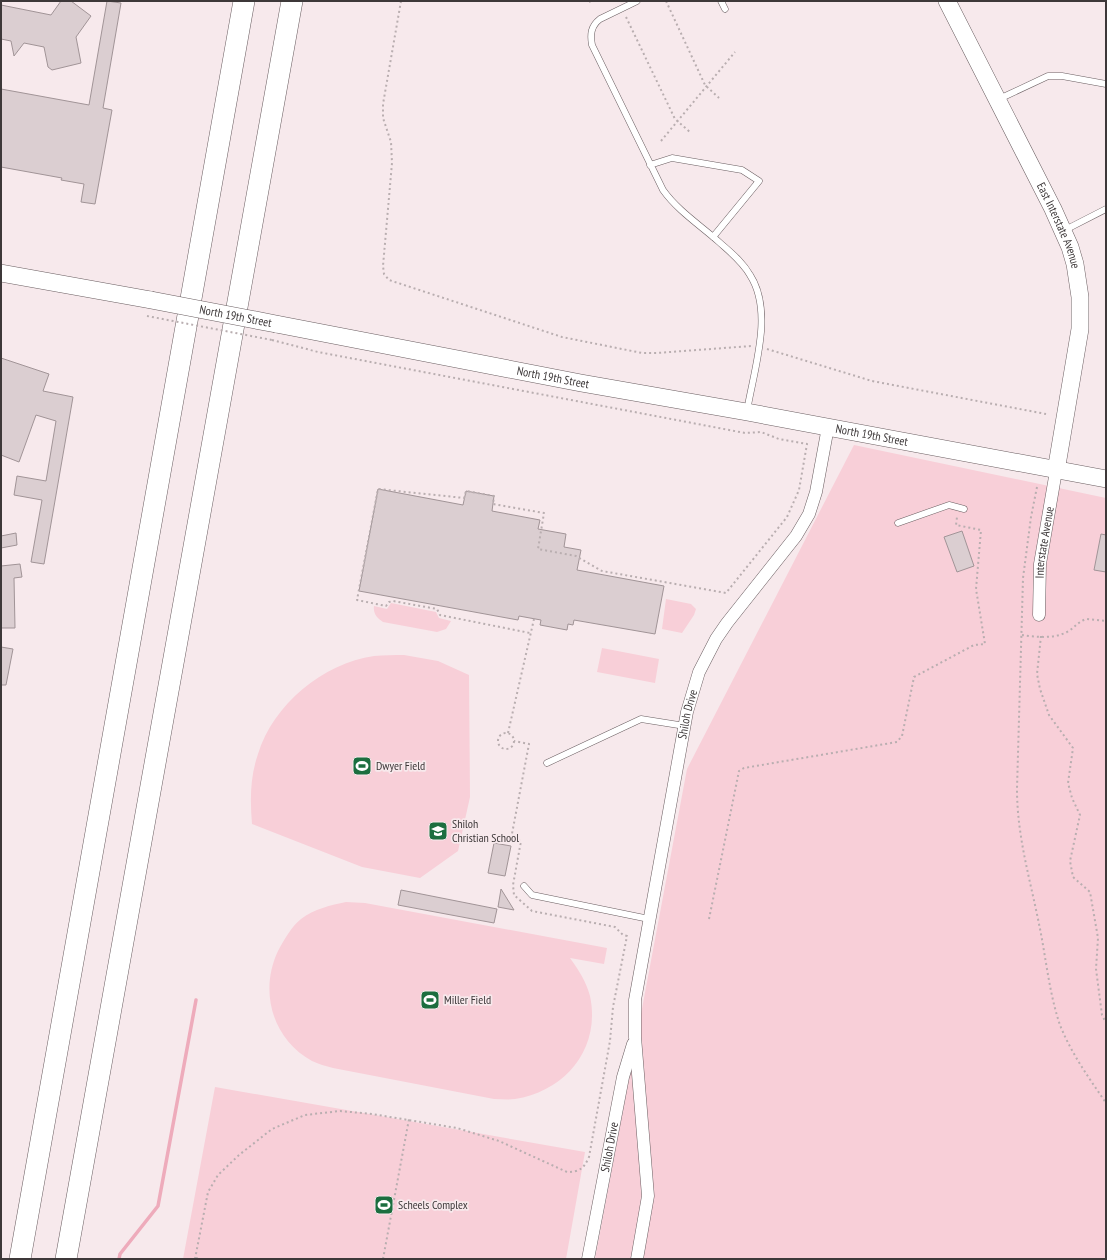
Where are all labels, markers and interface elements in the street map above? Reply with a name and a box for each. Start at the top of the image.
street label: East Interstate Avenue [1034,180,1084,269]
street label: North 19th Street [198,301,274,330]
street label: North 19th Street [516,363,591,391]
street label: North 19th Street [834,421,910,449]
street label: Interstate Avenue [1032,505,1057,578]
street label: Shiloh Drive [674,687,700,740]
sports icon: Dwyer Field [351,755,373,777]
place label: Dwyer Field [376,758,425,773]
place label: Shiloh Christian School [452,816,519,845]
school or university icon: Shiloh Christian School [427,820,449,842]
sports icon: Miller Field [419,989,441,1011]
place label: Miller Field [444,992,491,1007]
street label: Shiloh Drive [597,1121,621,1173]
sports icon: Scheels Complex [373,1194,395,1216]
place label: Scheels Complex [398,1197,468,1212]

